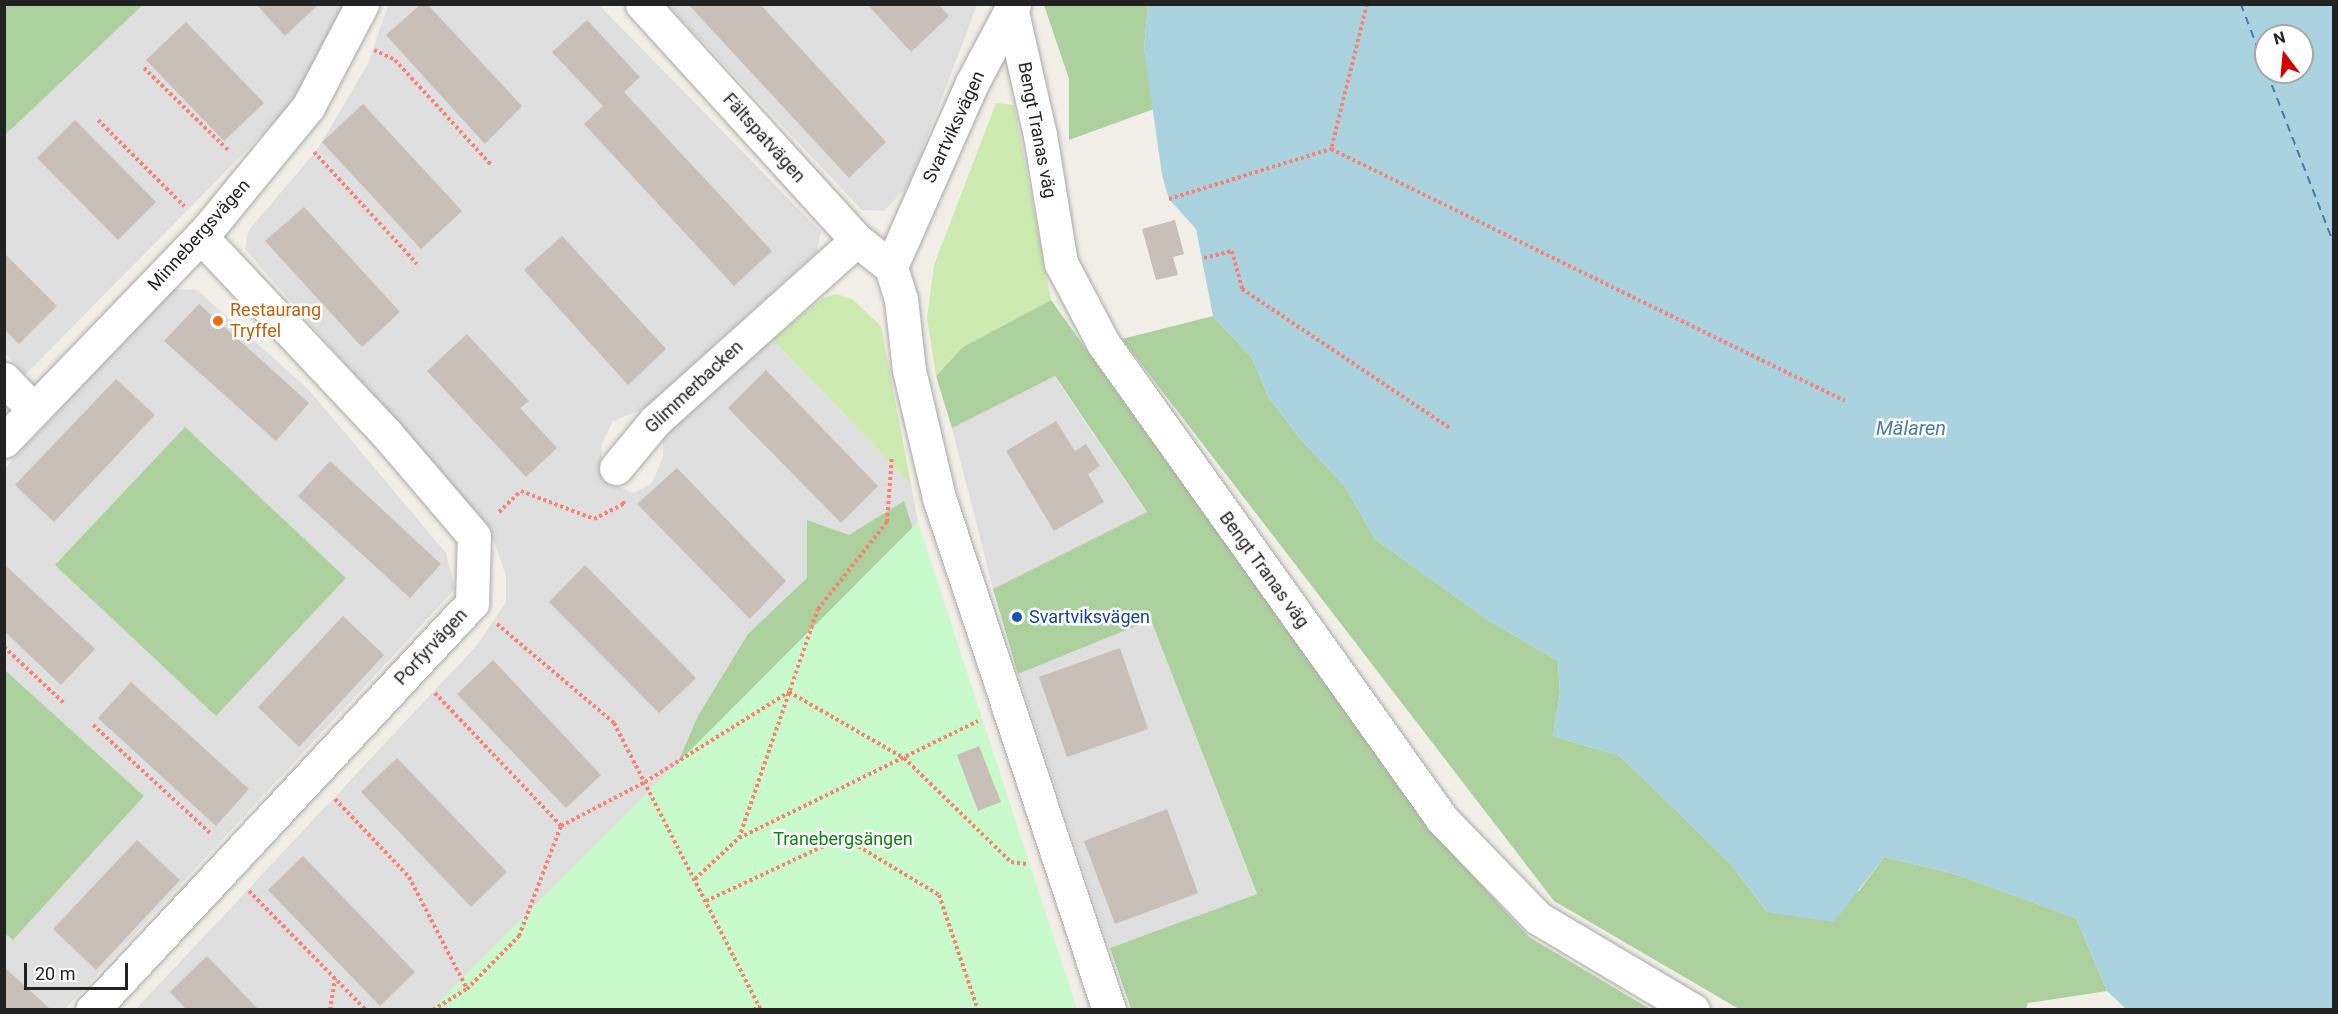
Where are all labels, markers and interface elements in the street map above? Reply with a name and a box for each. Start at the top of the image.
north arrow [2254,24,2314,84]
text: N [2271,27,2287,49]
street label: Bengt Tranas väg [1013,60,1061,200]
street label: Svartviksvägen [919,68,989,186]
street label: Fältspatvägen [718,89,810,187]
street label: Minnebergsvägen [143,175,255,295]
place label: Restaurang Tryffel [230,300,321,342]
marker: Restaurang Tryffel [211,314,225,328]
street label: Glimmerbacken [641,336,747,438]
water label: Mälaren [1876,416,1946,440]
street label: Bengt Tranas väg [1214,508,1314,632]
street label: Porfyrvägen [390,604,472,690]
place label: Svartviksvägen [1029,606,1150,628]
marker: Svartviksvägen [1010,610,1024,624]
park label: Tranebergsängen [773,828,913,850]
scale bar [27,951,130,989]
text: 20 m [35,963,75,984]

